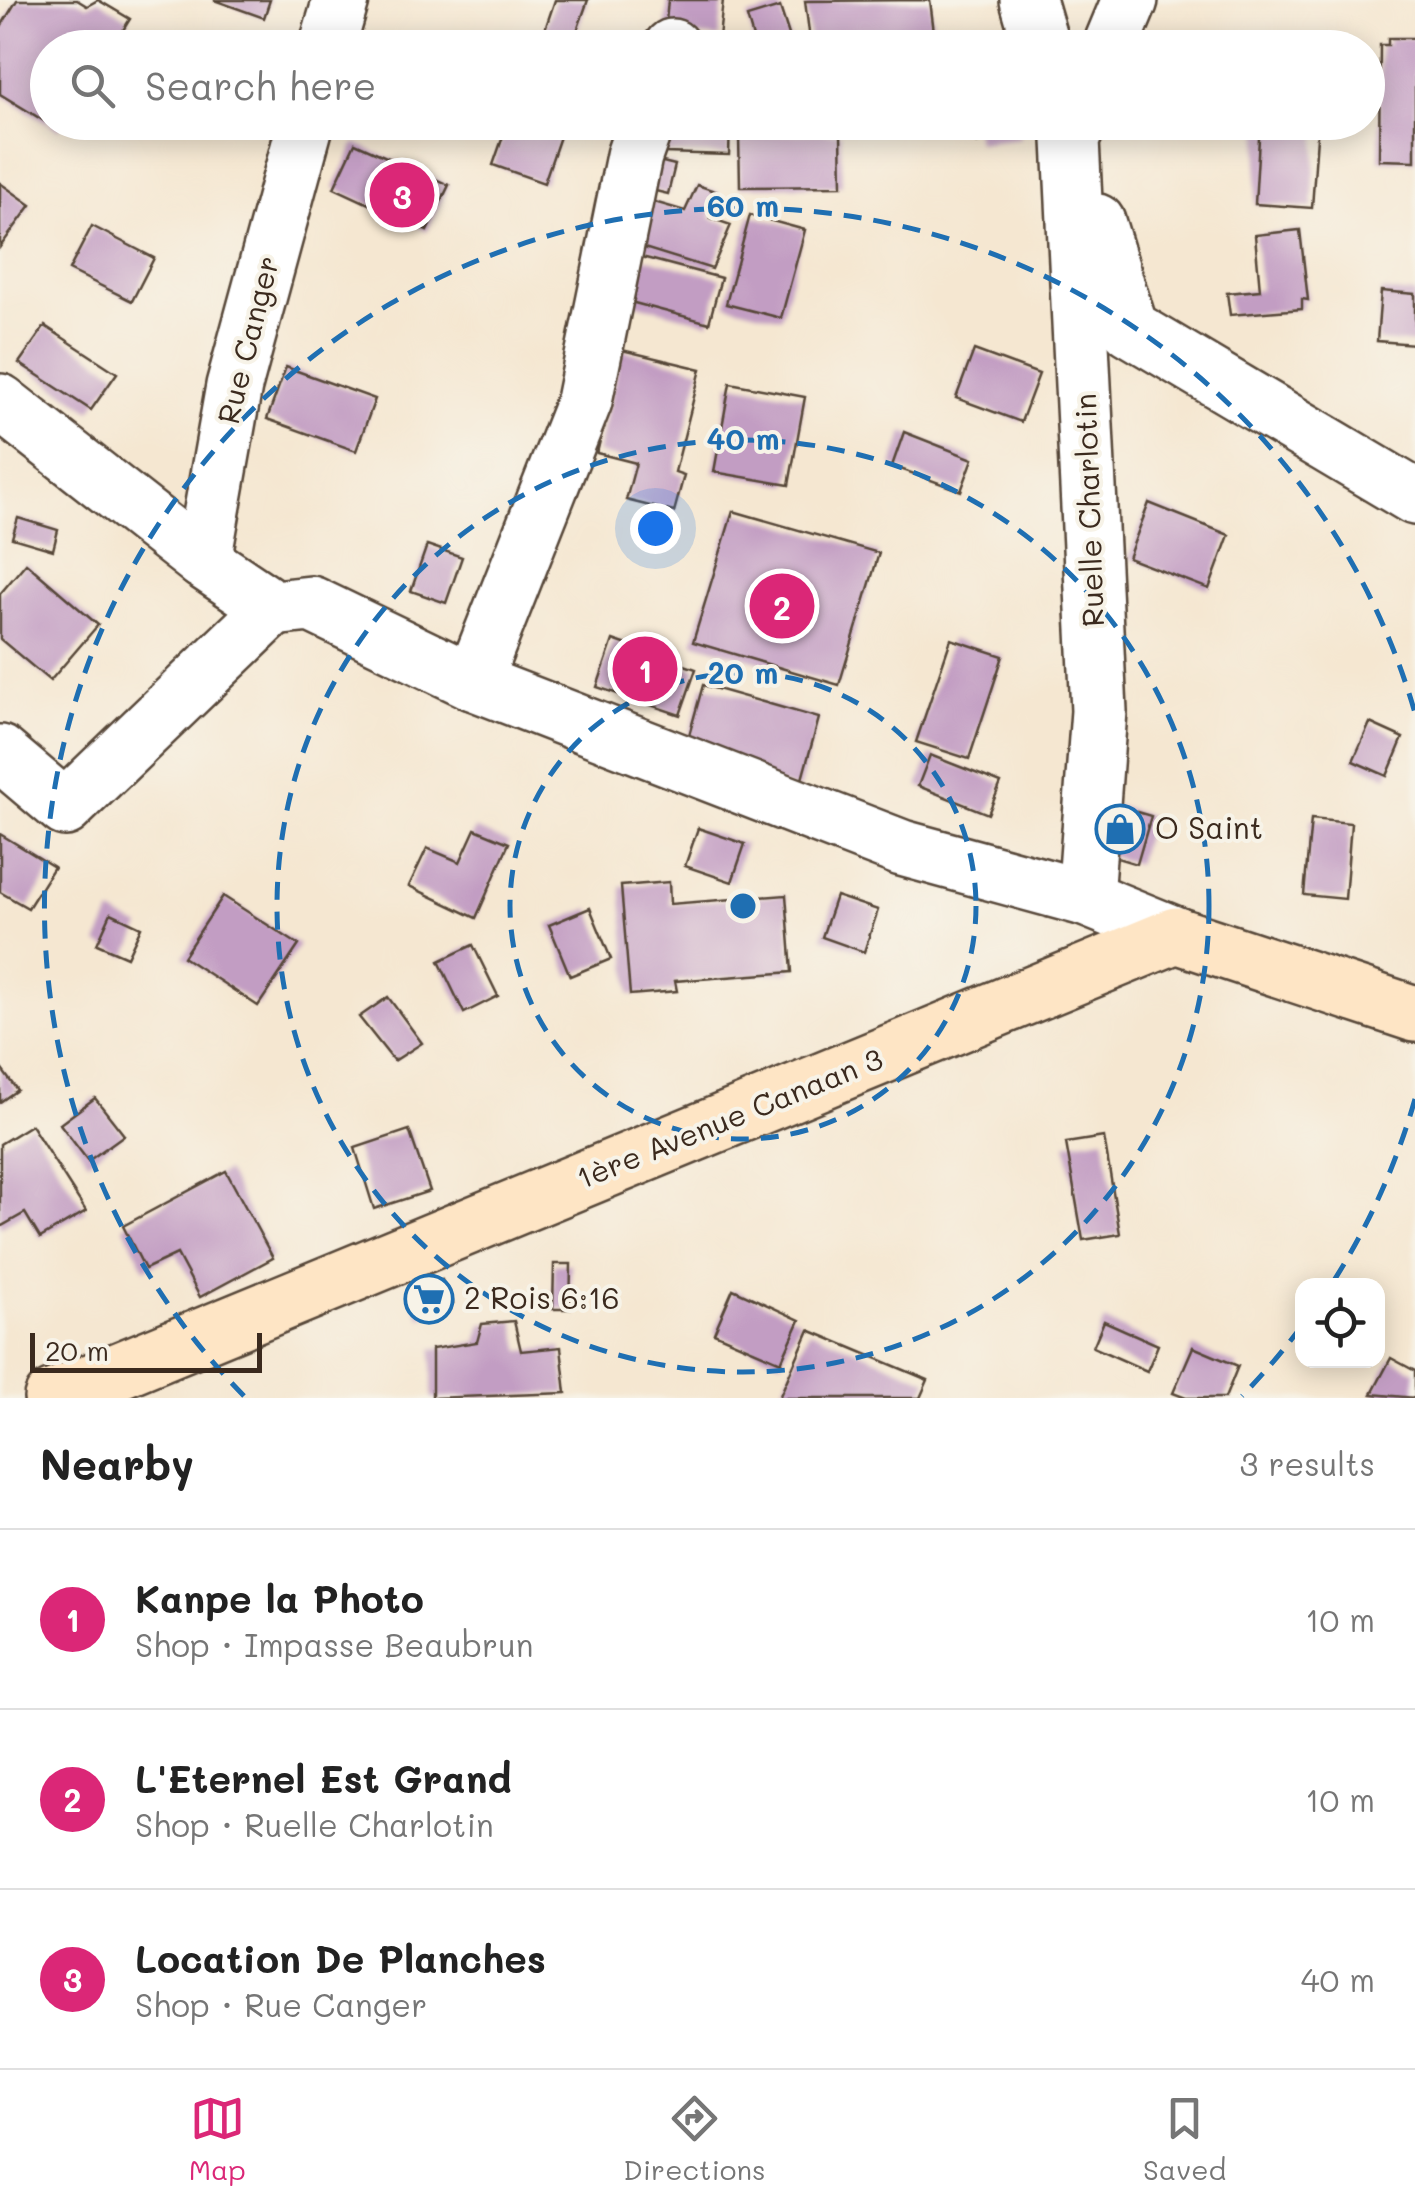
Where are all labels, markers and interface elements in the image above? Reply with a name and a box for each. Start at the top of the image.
search box [30,30,1385,140]
icon: search [65,58,120,113]
text: Search here [145,60,376,110]
pin: 3 [370,158,434,232]
text: 60 m [707,185,779,225]
street label: Rue Canger [207,251,287,428]
street label: Ruelle Charlotin [1064,393,1112,628]
text: 40 m [707,418,779,458]
your location [630,503,681,554]
pin: 2 [750,568,814,644]
pin: 1 [612,632,678,706]
text: 20 m [708,652,778,692]
shop icon: O Saint [1094,803,1146,855]
place label: O Saint [1155,807,1263,847]
centre of rings [725,888,761,924]
street label: 1ère Avenue Canaan 3 [570,1037,888,1197]
supermarket icon: 2 Rois 6:16 [403,1273,455,1325]
place label: 2 Rois 6:16 [464,1277,620,1317]
map controls [1295,1278,1385,1368]
button: locate [1295,1278,1385,1368]
scale bar [30,1328,262,1372]
text: 20 m [45,1332,109,1368]
text: Nearby [40,1436,194,1491]
text: 3 results [1239,1442,1375,1484]
text: Kanpe la Photo [135,1573,424,1623]
text: 1 [65,1598,80,1640]
text: 10 m [1305,1598,1375,1640]
text: Shop · Impasse Beaubrun [135,1623,533,1665]
text: L'Eternel Est Grand [135,1753,512,1803]
text: 2 [64,1778,81,1820]
text: 10 m [1305,1778,1375,1820]
text: Shop · Ruelle Charlotin [135,1803,494,1845]
text: Location De Planches [135,1933,546,1983]
text: 3 [63,1958,82,2000]
text: 40 m [1301,1958,1375,2000]
text: Shop · Rue Canger [135,1983,427,2025]
tab: Map [189,2091,246,2187]
tab: Directions [623,2091,766,2187]
tab: Saved [1143,2091,1226,2187]

